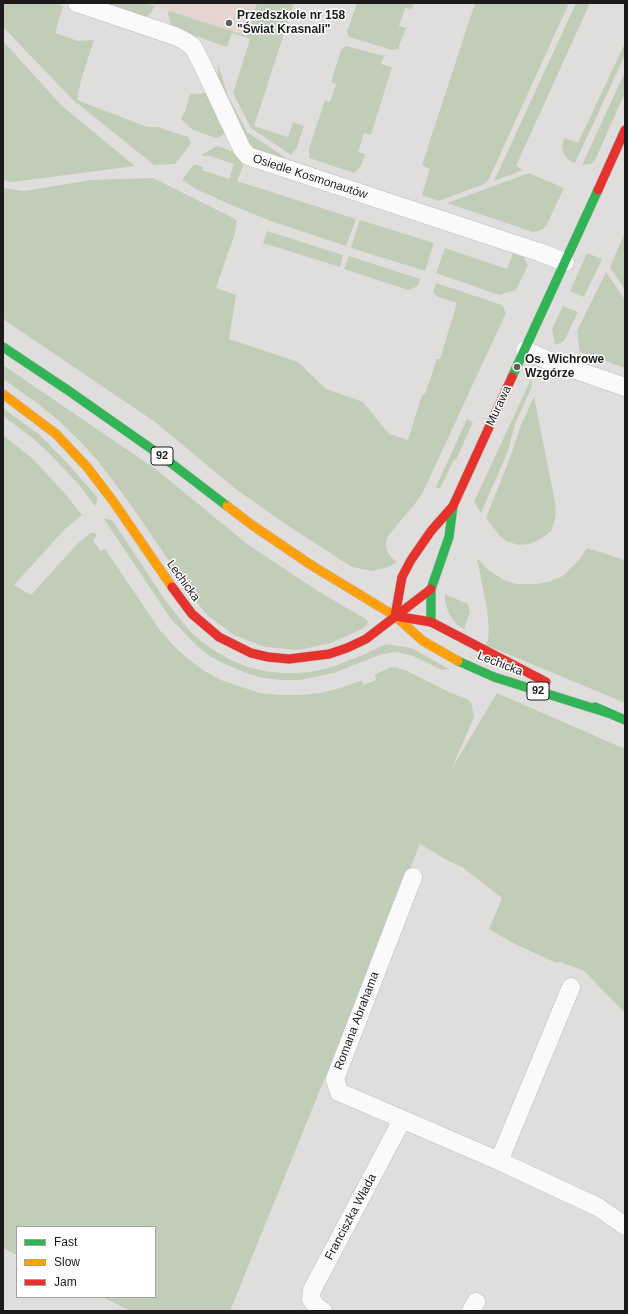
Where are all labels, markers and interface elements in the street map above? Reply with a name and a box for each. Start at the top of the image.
place label: Przedszkole nr 158 "Świat Krasnali" [237,9,345,37]
marker: Przedszkole nr 158 "Świat Krasnali" [224,18,234,28]
street label: Osiedle Kosmonautów [251,152,369,202]
place label: Os. Wichrowe Wzgórze [525,353,604,381]
marker: Os. Wichrowe Wzgórze [512,362,522,372]
street label: Murawa [483,384,515,428]
road number: 92 [151,447,173,465]
street label: Lechicka [163,558,203,604]
street label: Lechicka [475,649,525,679]
road number: 92 [527,682,549,700]
street label: Romana Abrahama [332,970,382,1072]
street label: Franciszka Włada [322,1172,380,1262]
legend [16,1226,156,1298]
text: Fast [54,1235,77,1249]
text: Slow [54,1255,80,1269]
text: Jam [54,1275,77,1289]

